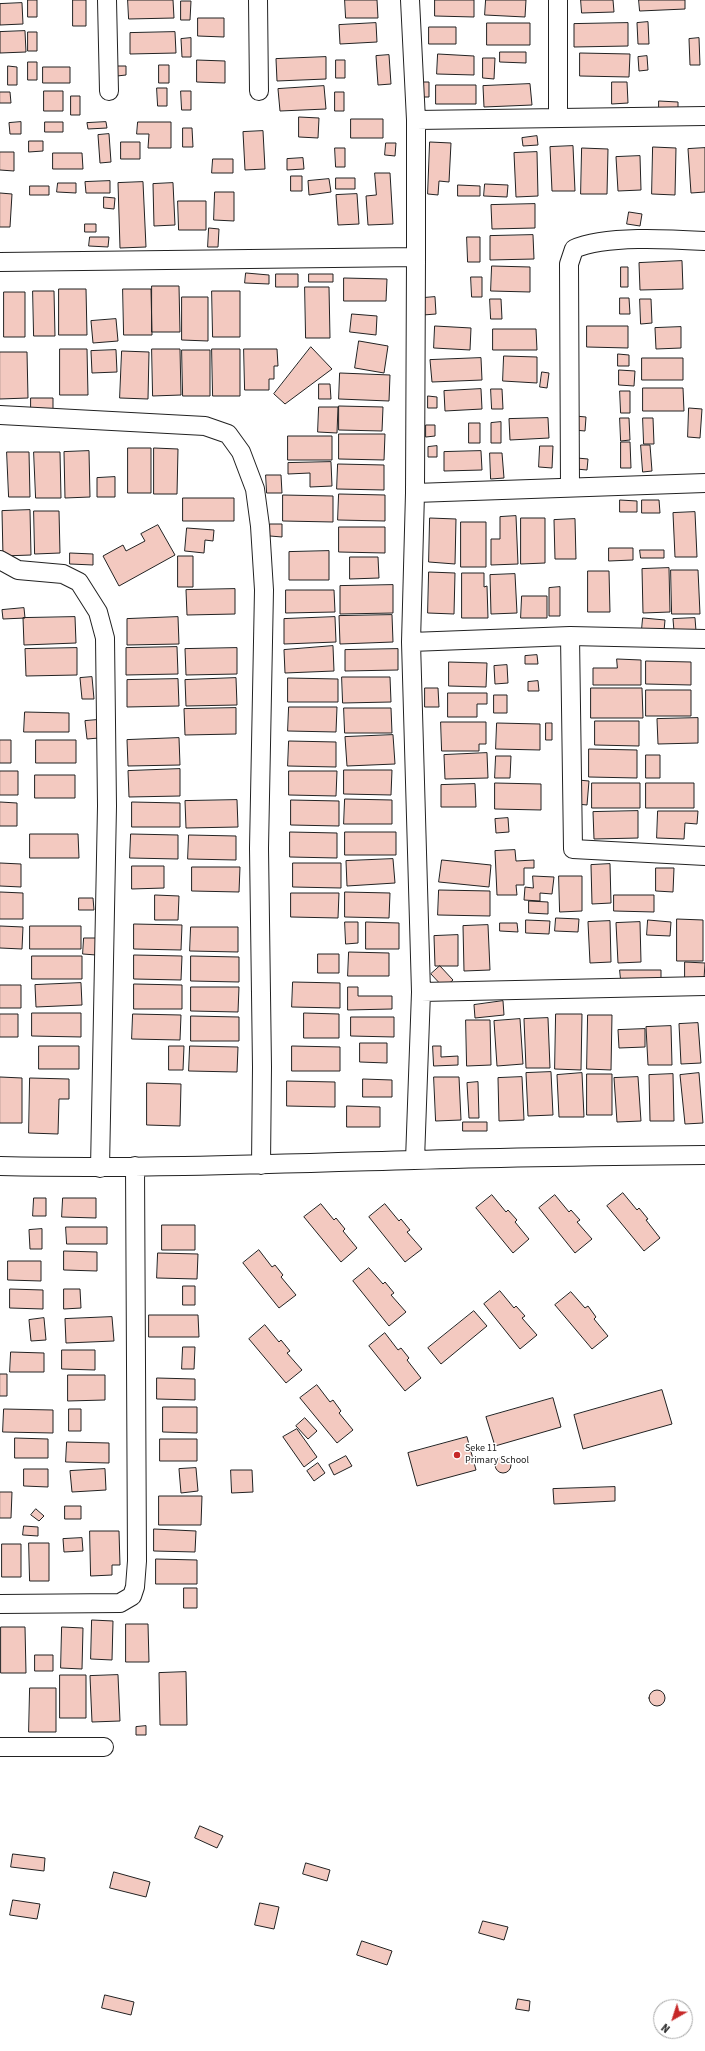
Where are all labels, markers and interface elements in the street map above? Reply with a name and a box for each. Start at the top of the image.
place label: Seke 11 Primary School [465,1443,529,1466]
marker: Seke 11 Primary School [452,1450,462,1460]
north arrow [653,1999,693,2039]
text: N [658,2020,673,2036]

